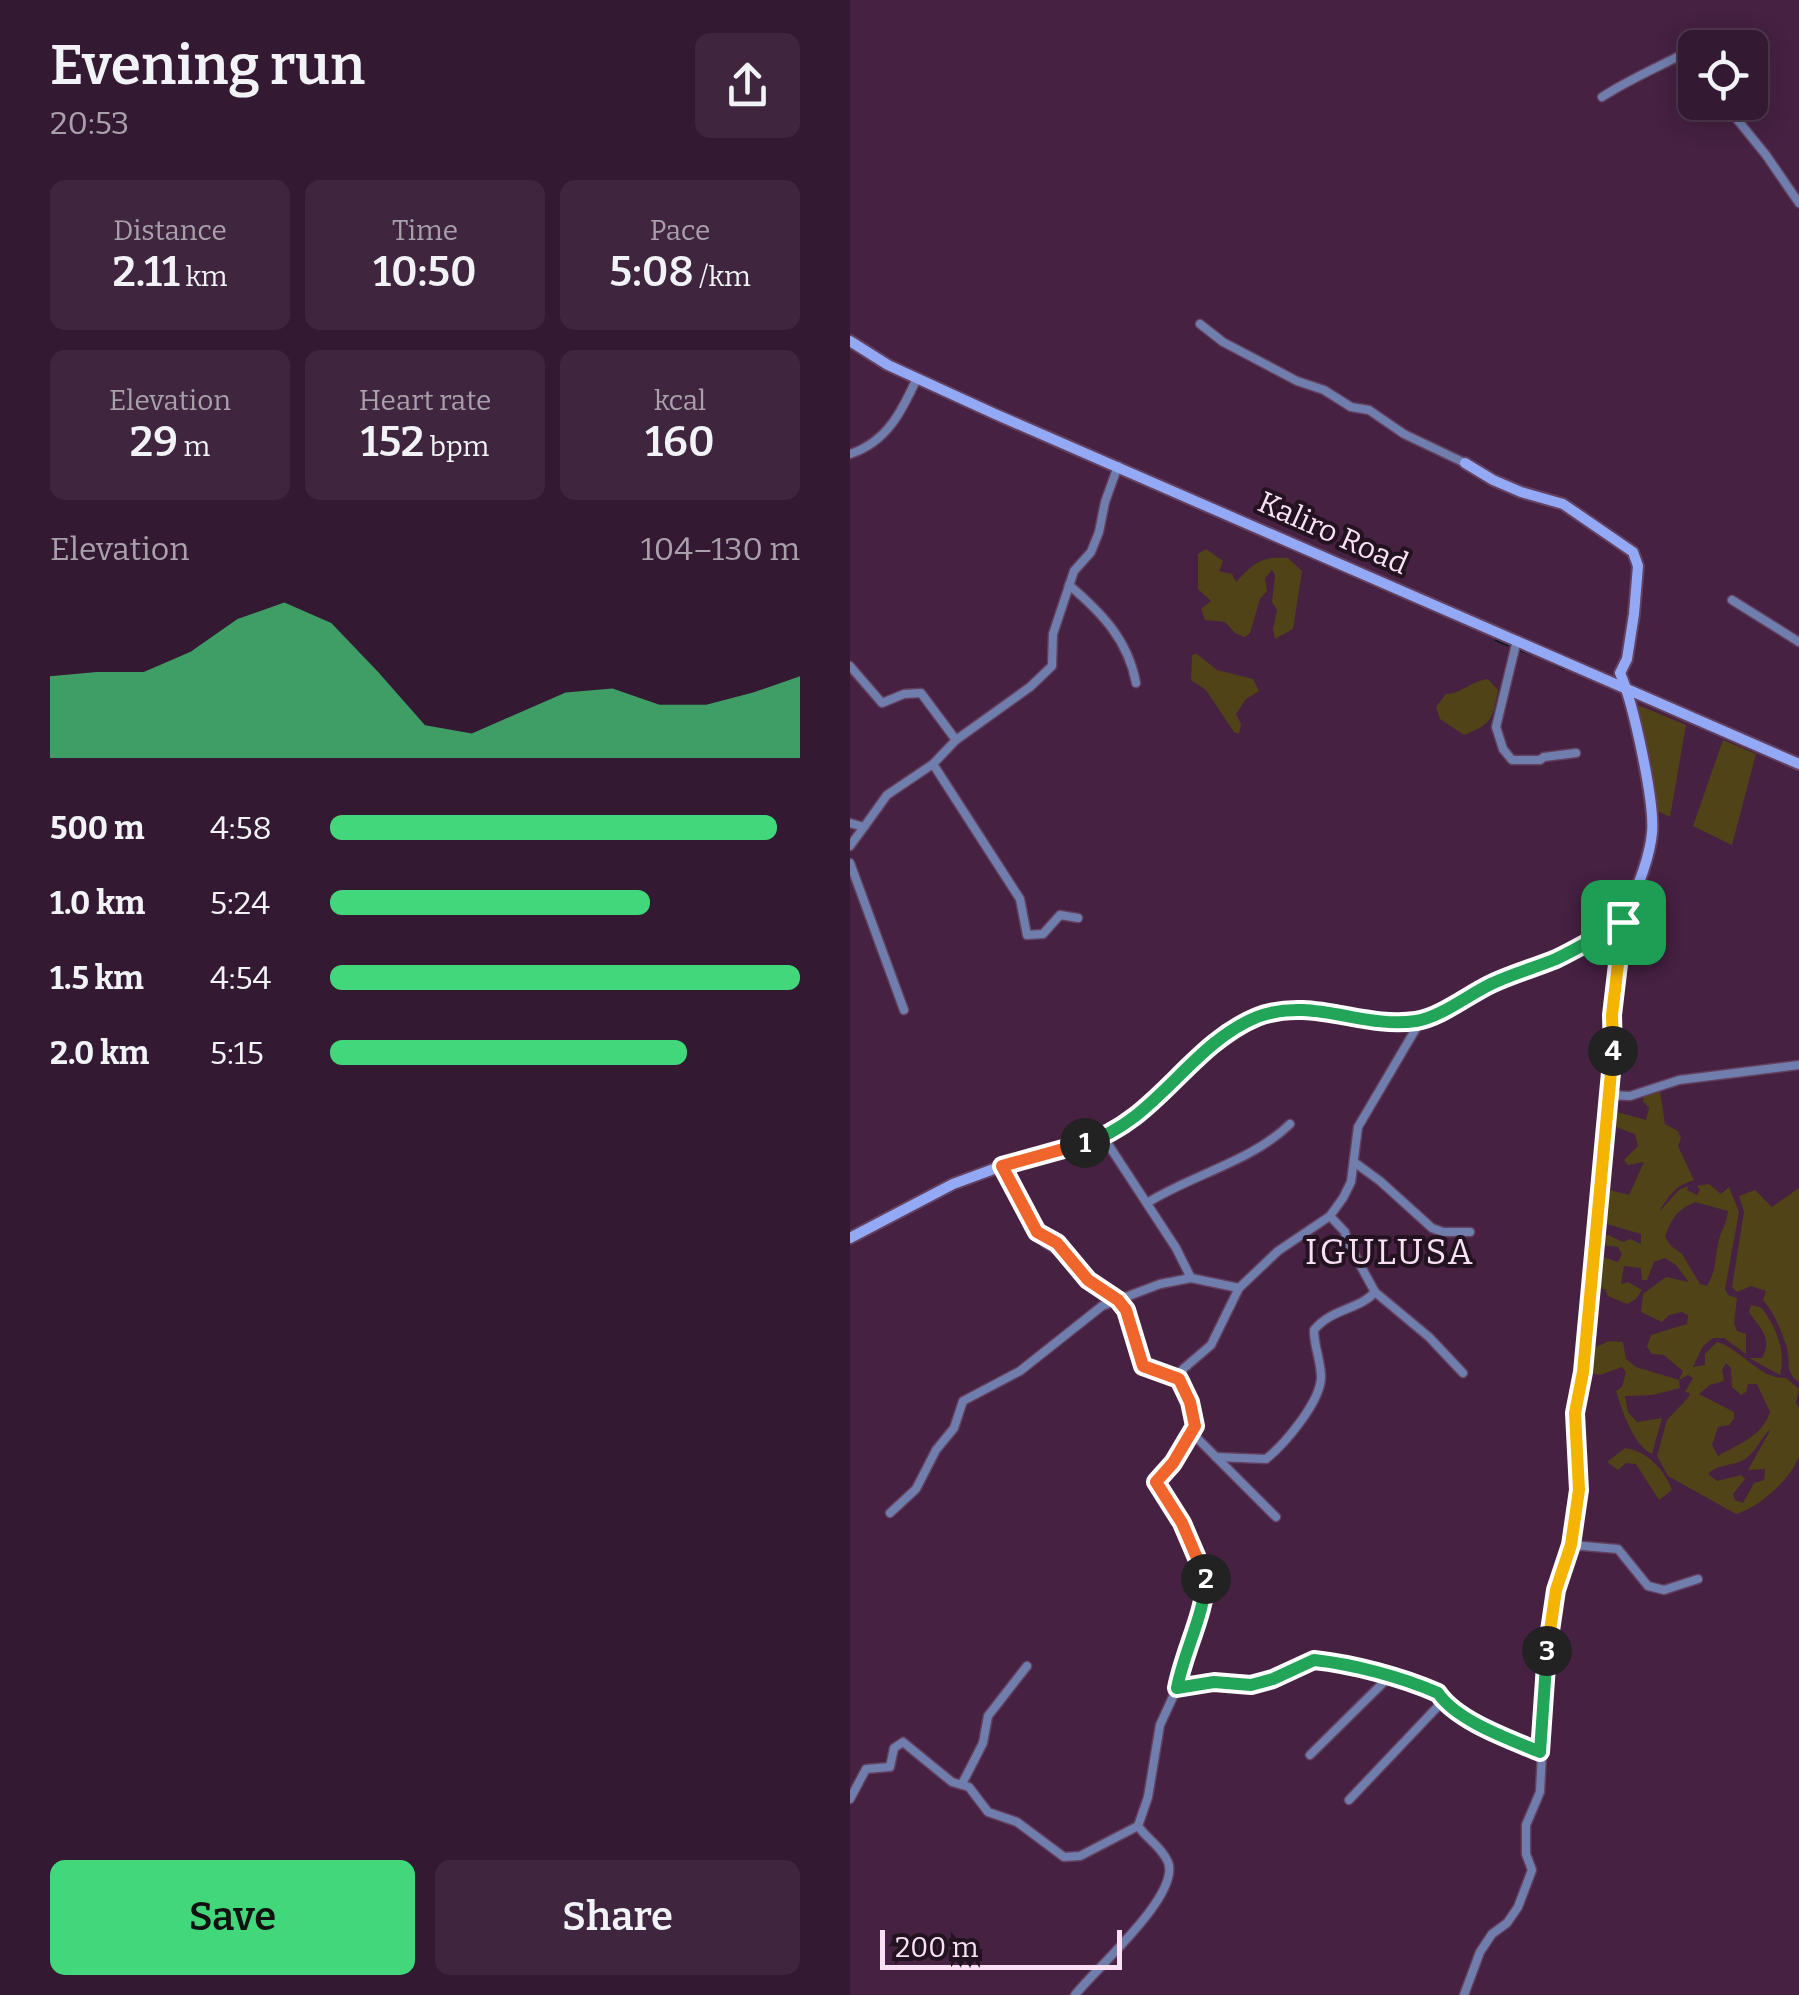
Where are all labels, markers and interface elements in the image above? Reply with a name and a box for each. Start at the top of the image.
map controls [1678,30,1768,120]
button: locate [1678,30,1768,120]
text: Evening run [50,33,365,99]
button: share [695,33,800,138]
text: 20:53 [50,104,129,142]
text: Distance [113,214,227,247]
text: Time [392,214,458,247]
text: Pace [650,214,710,247]
text: 2.11 [112,247,180,297]
text: 10:50 [373,247,477,297]
text: 5:08 [609,247,694,297]
text: km [180,260,228,293]
text: /km [694,260,751,293]
text: Elevation [109,384,231,417]
text: Heart rate [359,384,491,417]
text: kcal [654,384,706,417]
text: 29 [130,417,178,467]
text: 152 [361,417,424,467]
text: 160 [645,417,715,467]
text: m [178,430,210,463]
text: bpm [424,430,489,463]
street label: Kaliro Road [1252,484,1414,582]
text: Elevation [50,530,190,568]
text: 104–130 m [641,530,800,568]
text: 500 m [50,809,144,847]
text: 4:58 [210,809,272,847]
pin [1581,880,1666,965]
text: 1.0 km [50,884,145,922]
text: 5:24 [210,884,270,922]
icon: arrive [1596,895,1651,950]
text: 1.5 km [50,959,144,997]
text: 4:54 [210,959,271,997]
pin: 4 [1588,1026,1638,1076]
text: 2.0 km [50,1034,149,1072]
text: 5:15 [210,1034,264,1072]
text: 4 [1604,1034,1622,1067]
pin: 1 [1060,1118,1110,1168]
text: 1 [1079,1126,1091,1159]
district label: IGULUSA [1305,1231,1475,1273]
pin: 2 [1181,1554,1231,1604]
text: 2 [1198,1562,1214,1595]
pin: 3 [1522,1626,1572,1676]
text: 3 [1539,1634,1555,1667]
button: Save [50,1860,415,1975]
button: Share [435,1860,800,1975]
scale bar [880,1925,1122,1970]
text: 200 m [895,1931,978,1964]

